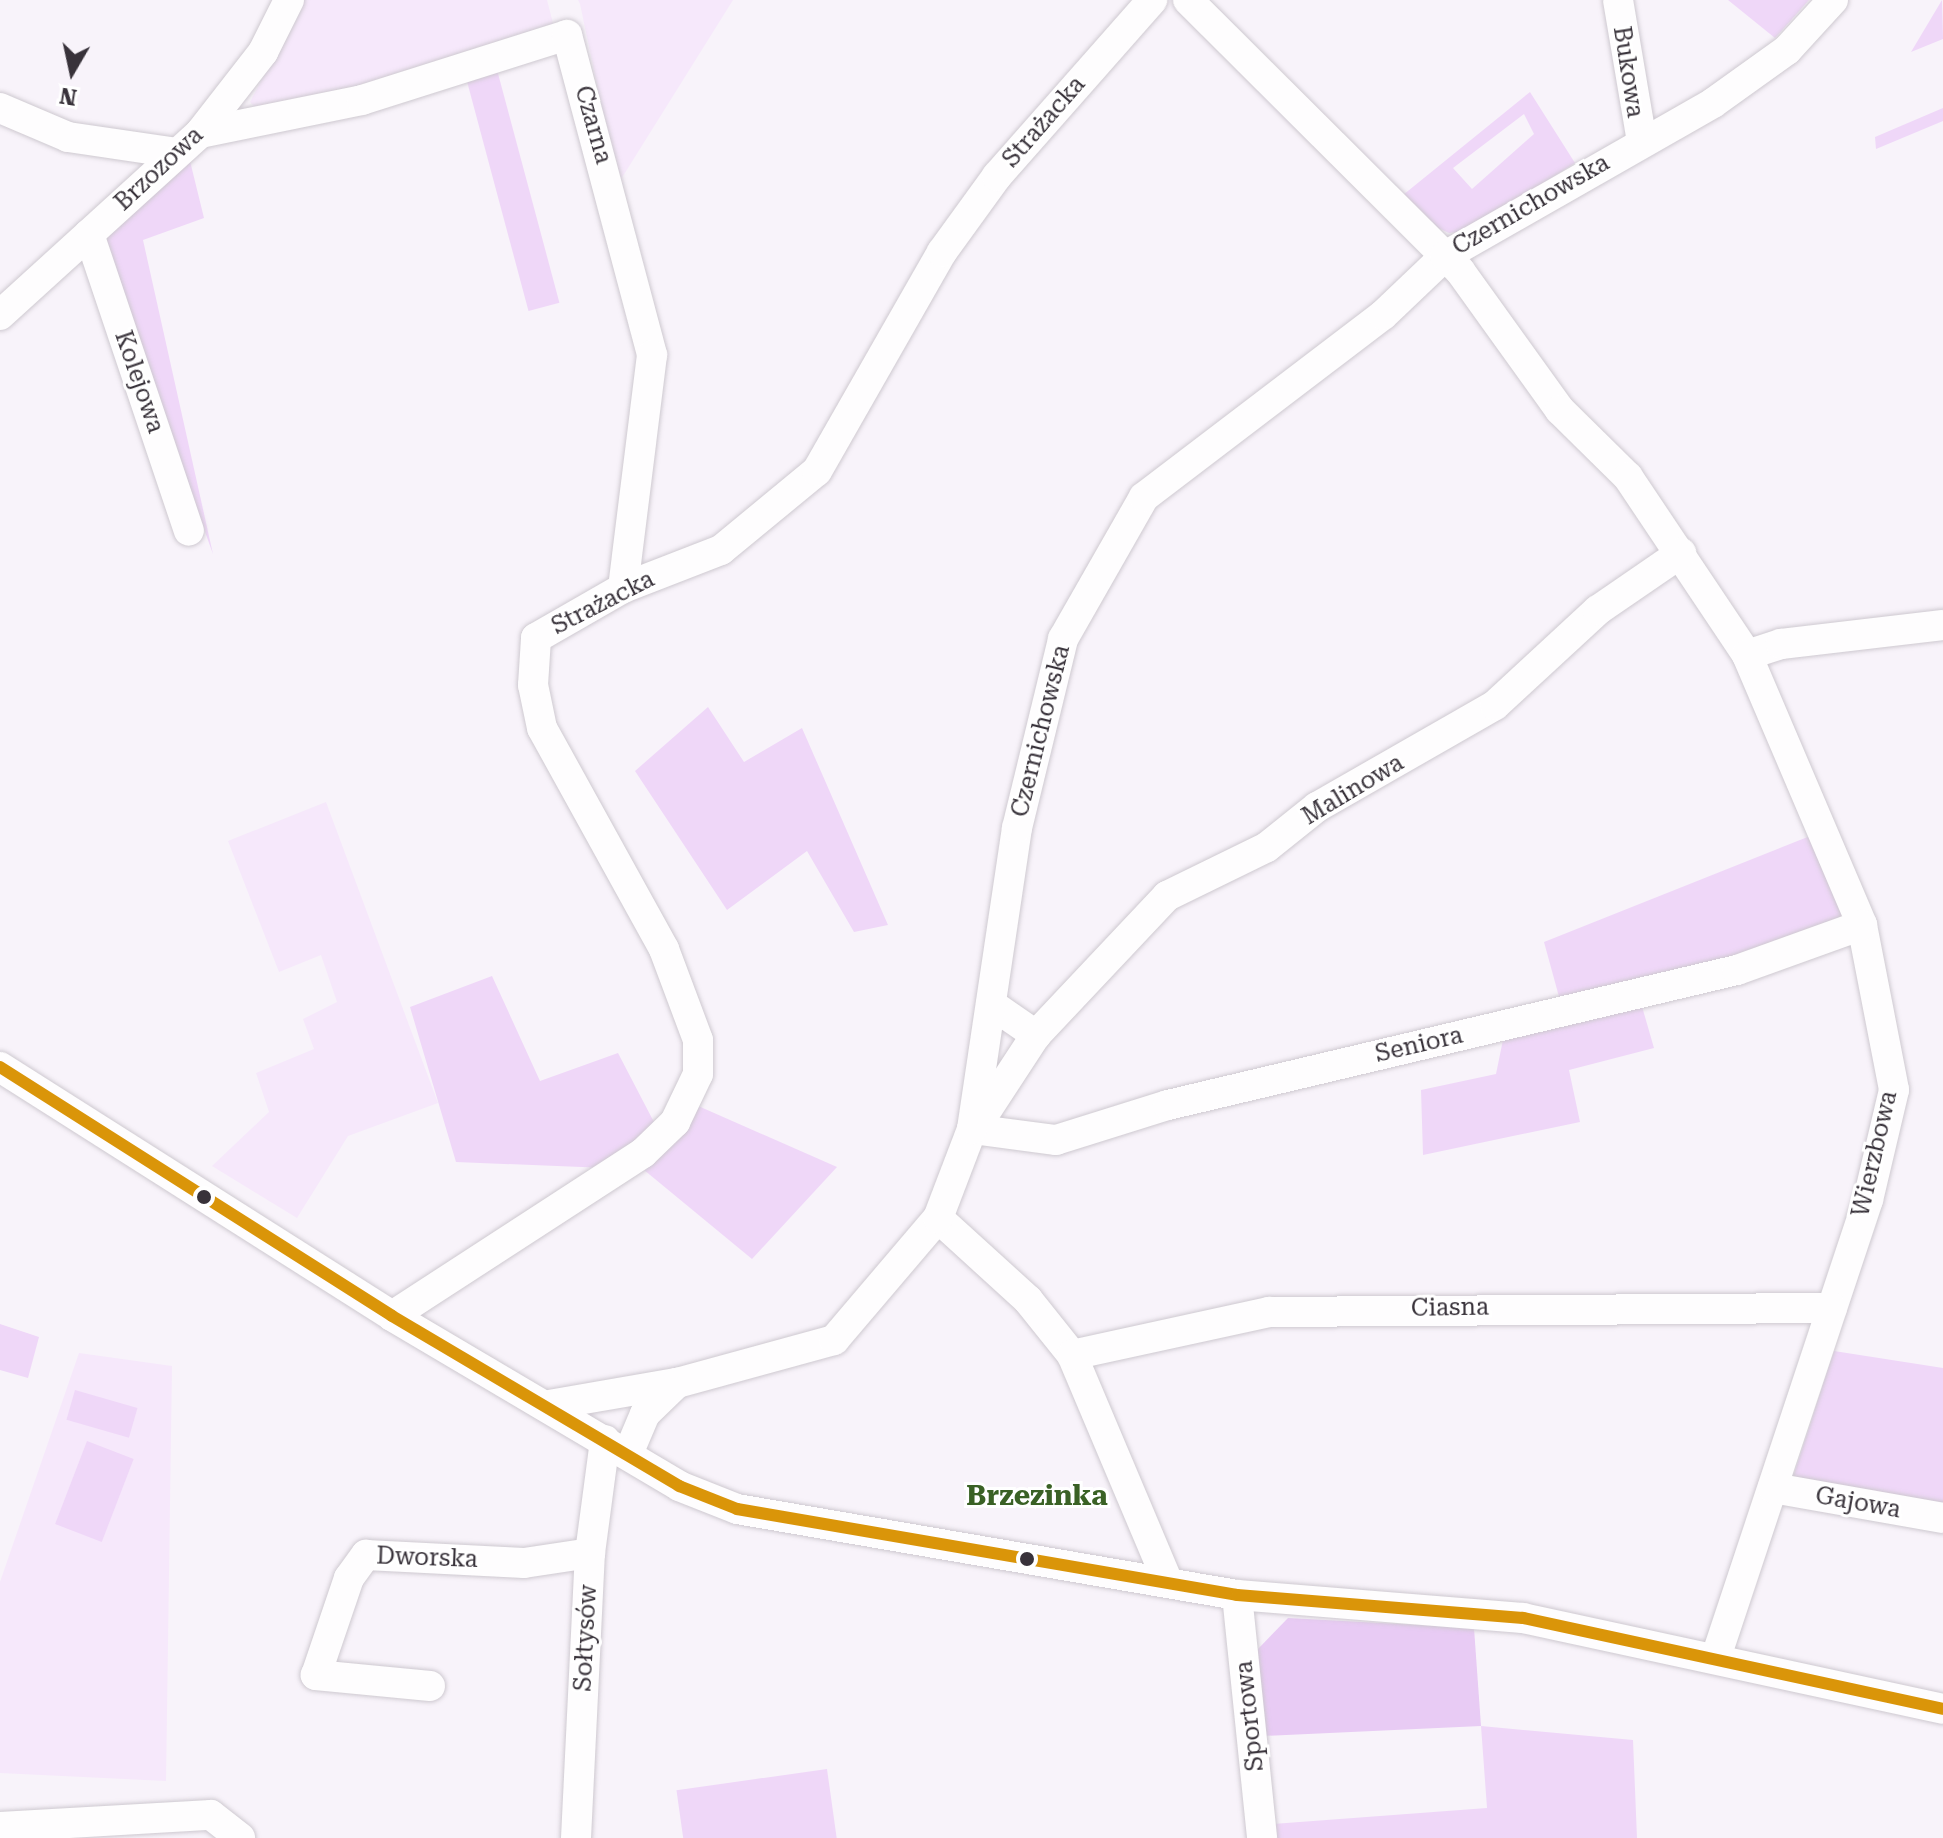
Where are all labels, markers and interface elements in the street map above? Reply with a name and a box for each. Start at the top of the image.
street label: Bukowa [1607,24,1649,120]
north arrow [32,32,112,112]
street label: Strażacka [997,71,1091,173]
text: N [58,83,79,110]
street label: Czarna [568,83,618,167]
street label: Brzozowa [109,121,209,217]
street label: Czernichowska [1447,148,1615,262]
street label: Kolejowa [108,327,170,437]
street label: Strażacka [547,565,659,641]
street label: Czernichowska [1006,642,1076,820]
street label: Malinowa [1297,749,1409,831]
street label: Seniora [1372,1021,1466,1069]
street label: Wierzbowa [1847,1088,1903,1220]
unlabelled marker [196,1189,212,1205]
street label: Ciasna [1411,1293,1489,1323]
district label: Brzezinka [966,1479,1108,1513]
street label: Gajowa [1813,1481,1903,1525]
street label: Dworska [376,1542,478,1574]
unlabelled marker [1019,1551,1035,1567]
street label: Sołtysów [569,1584,603,1692]
street label: Sportowa [1230,1659,1270,1773]

